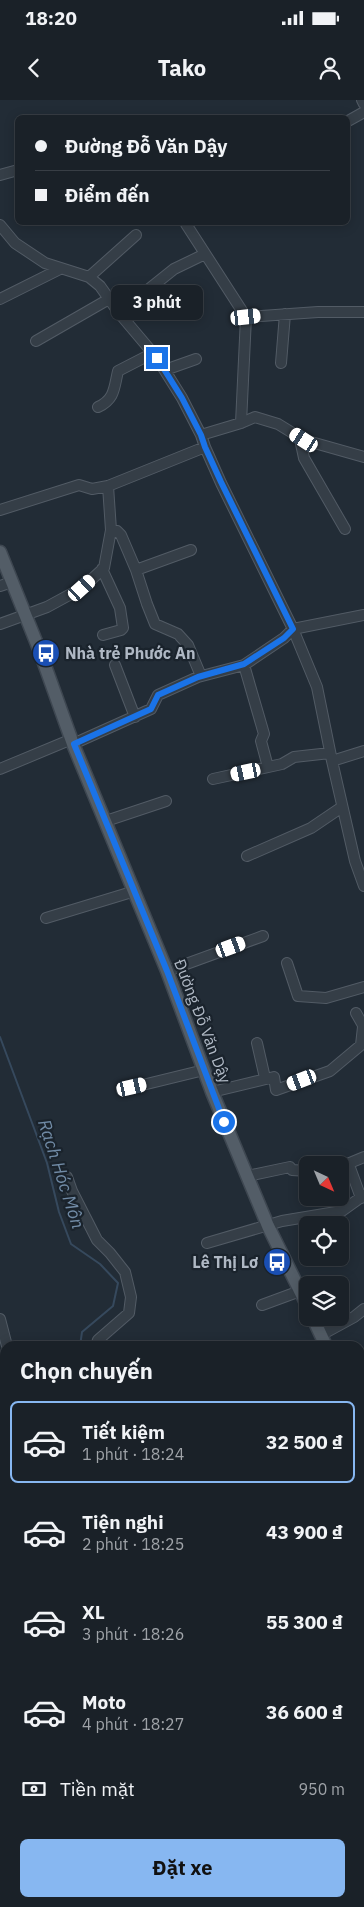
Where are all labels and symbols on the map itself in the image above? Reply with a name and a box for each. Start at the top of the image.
callout: 3 phút [111,286,203,320]
car [230,308,261,326]
route end [146,347,168,369]
car [287,426,320,454]
car [65,572,98,604]
bus stop icon: Nhà trẻ Phước An [31,638,61,668]
place label: Nhà trẻ Phước An [65,643,195,663]
car [229,762,262,782]
car [214,935,247,959]
street label: Đường Đỗ Văn Dậy [170,956,236,1086]
car [285,1068,318,1092]
car [115,1076,148,1098]
route start [213,1111,235,1133]
water label: Rạch Hóc Môn [33,1116,90,1232]
north arrow [299,1156,349,1206]
bus stop icon: Lê Thị Lơ [262,1247,292,1277]
place label: Lê Thị Lơ [192,1252,258,1272]

